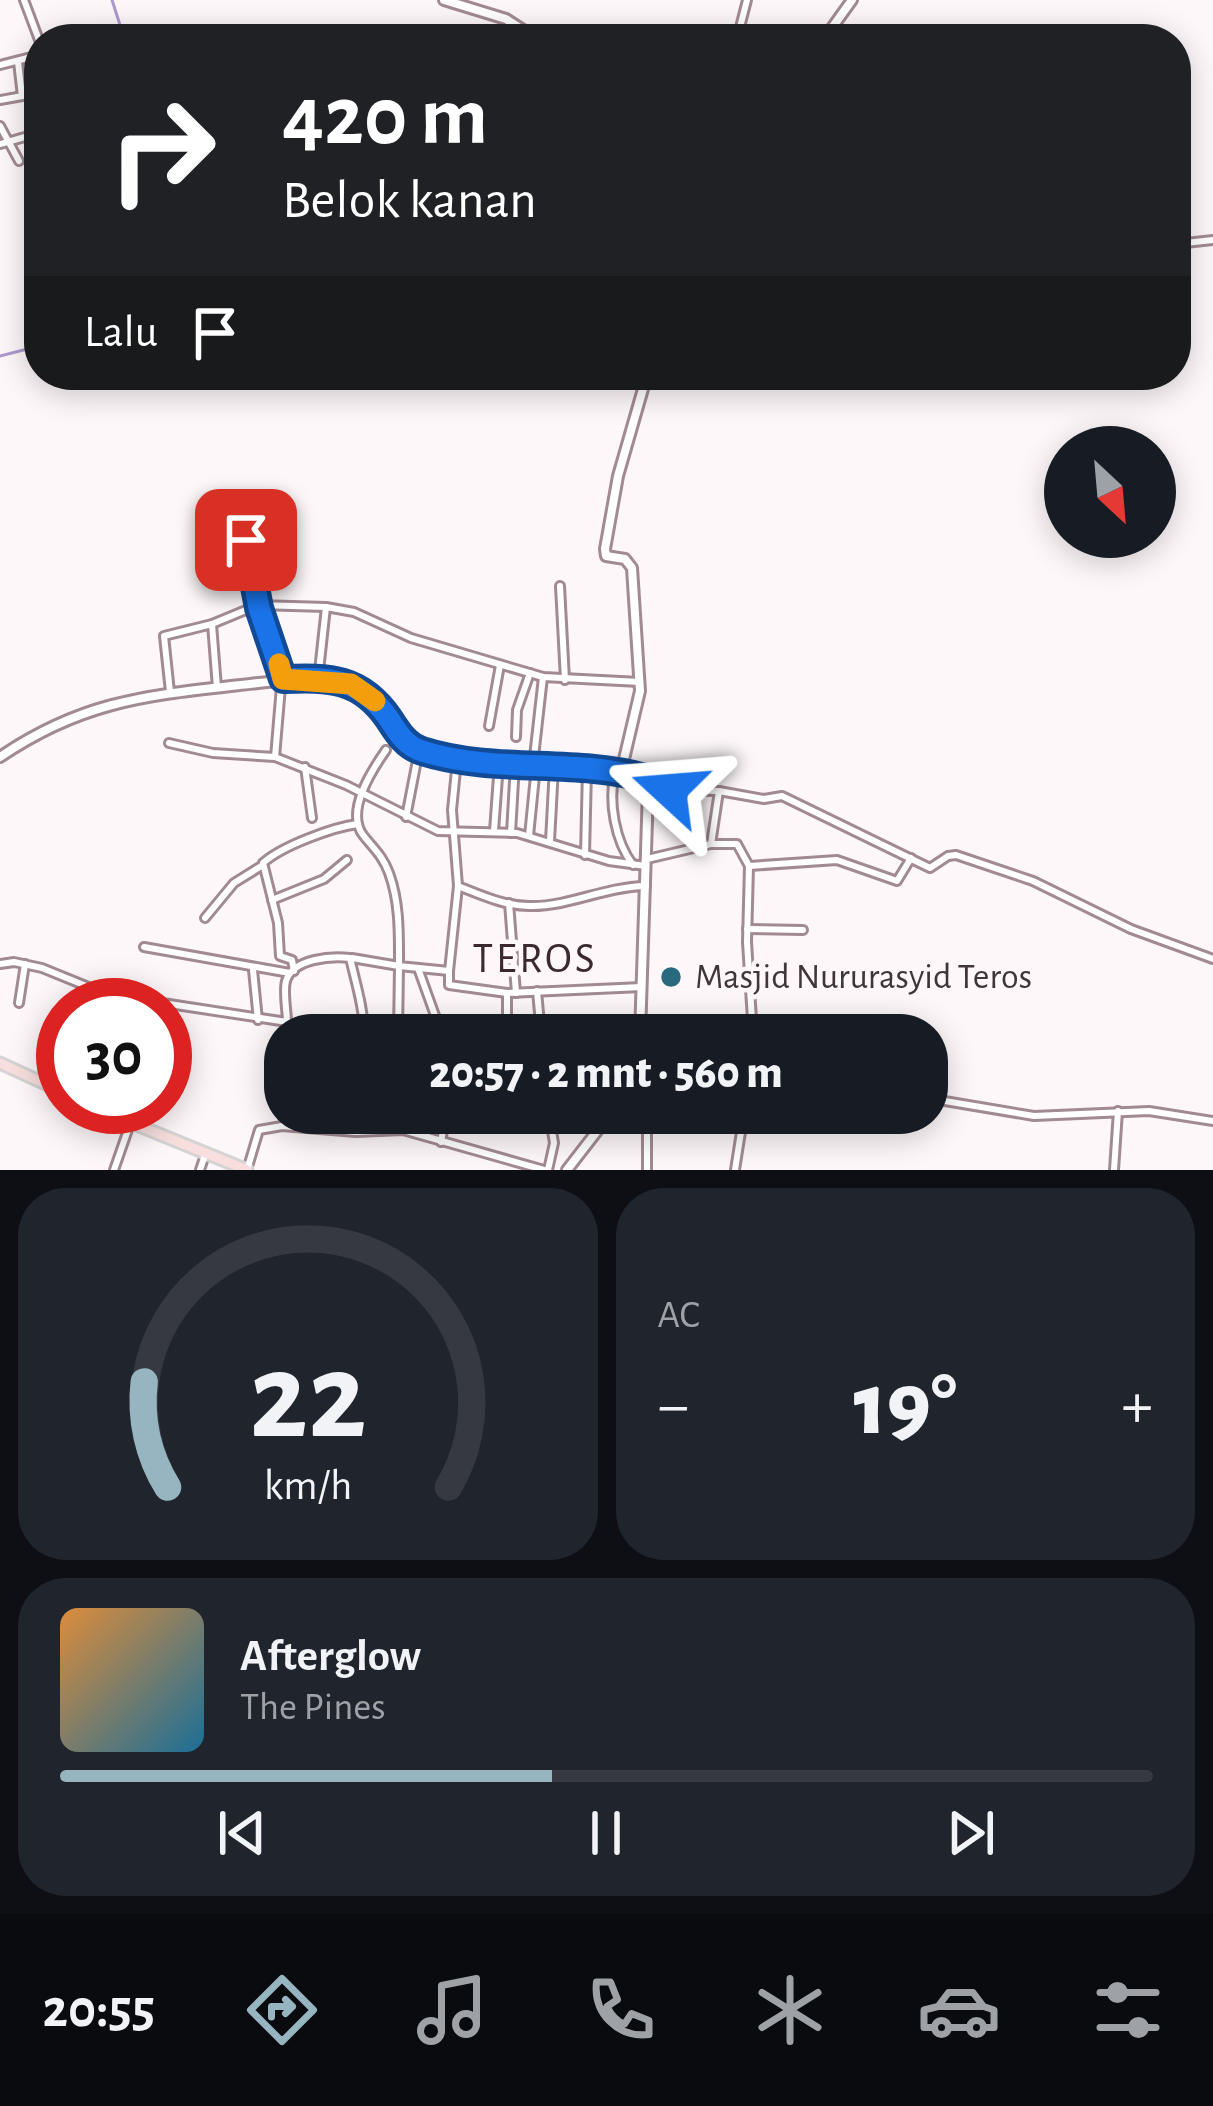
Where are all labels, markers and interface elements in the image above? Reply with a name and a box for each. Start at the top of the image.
icon: right [84,72,240,228]
text: 420 m [282,76,488,160]
text: Belok kanan [282,174,537,228]
icon: arrive [182,300,248,366]
text: Lalu [84,310,158,355]
north arrow [1044,426,1176,558]
map controls [1044,426,1176,558]
pin [195,489,297,591]
icon: arrive [213,507,279,573]
position arrow [606,727,732,853]
district label: TEROS [472,938,598,980]
place label: Masjid Nururasyid Teros [695,959,1032,995]
marker: Masjid Nururasyid Teros [658,964,684,990]
speed limit sign: 30 [36,978,192,1134]
text: 20:57 · 2 mnt · 560 m [429,1051,783,1096]
text: AC [658,1296,700,1335]
text: 22 [249,1336,367,1461]
text: 19° [854,1361,957,1451]
text: − [658,1373,689,1439]
text: + [1121,1373,1153,1439]
text: km/h [264,1465,352,1508]
text: Afterglow [240,1634,421,1679]
text: The Pines [240,1688,386,1727]
icon: previous [209,1800,275,1866]
icon: pause [573,1800,639,1866]
icon: next [938,1800,1004,1866]
icon: directions [240,1968,324,2052]
icon: music [410,1968,494,2052]
icon: phone [579,1968,663,2052]
icon: climate [748,1968,832,2052]
icon: car [917,1968,1001,2052]
icon: filters [1086,1968,1170,2052]
text: 20:55 [43,1983,155,2037]

